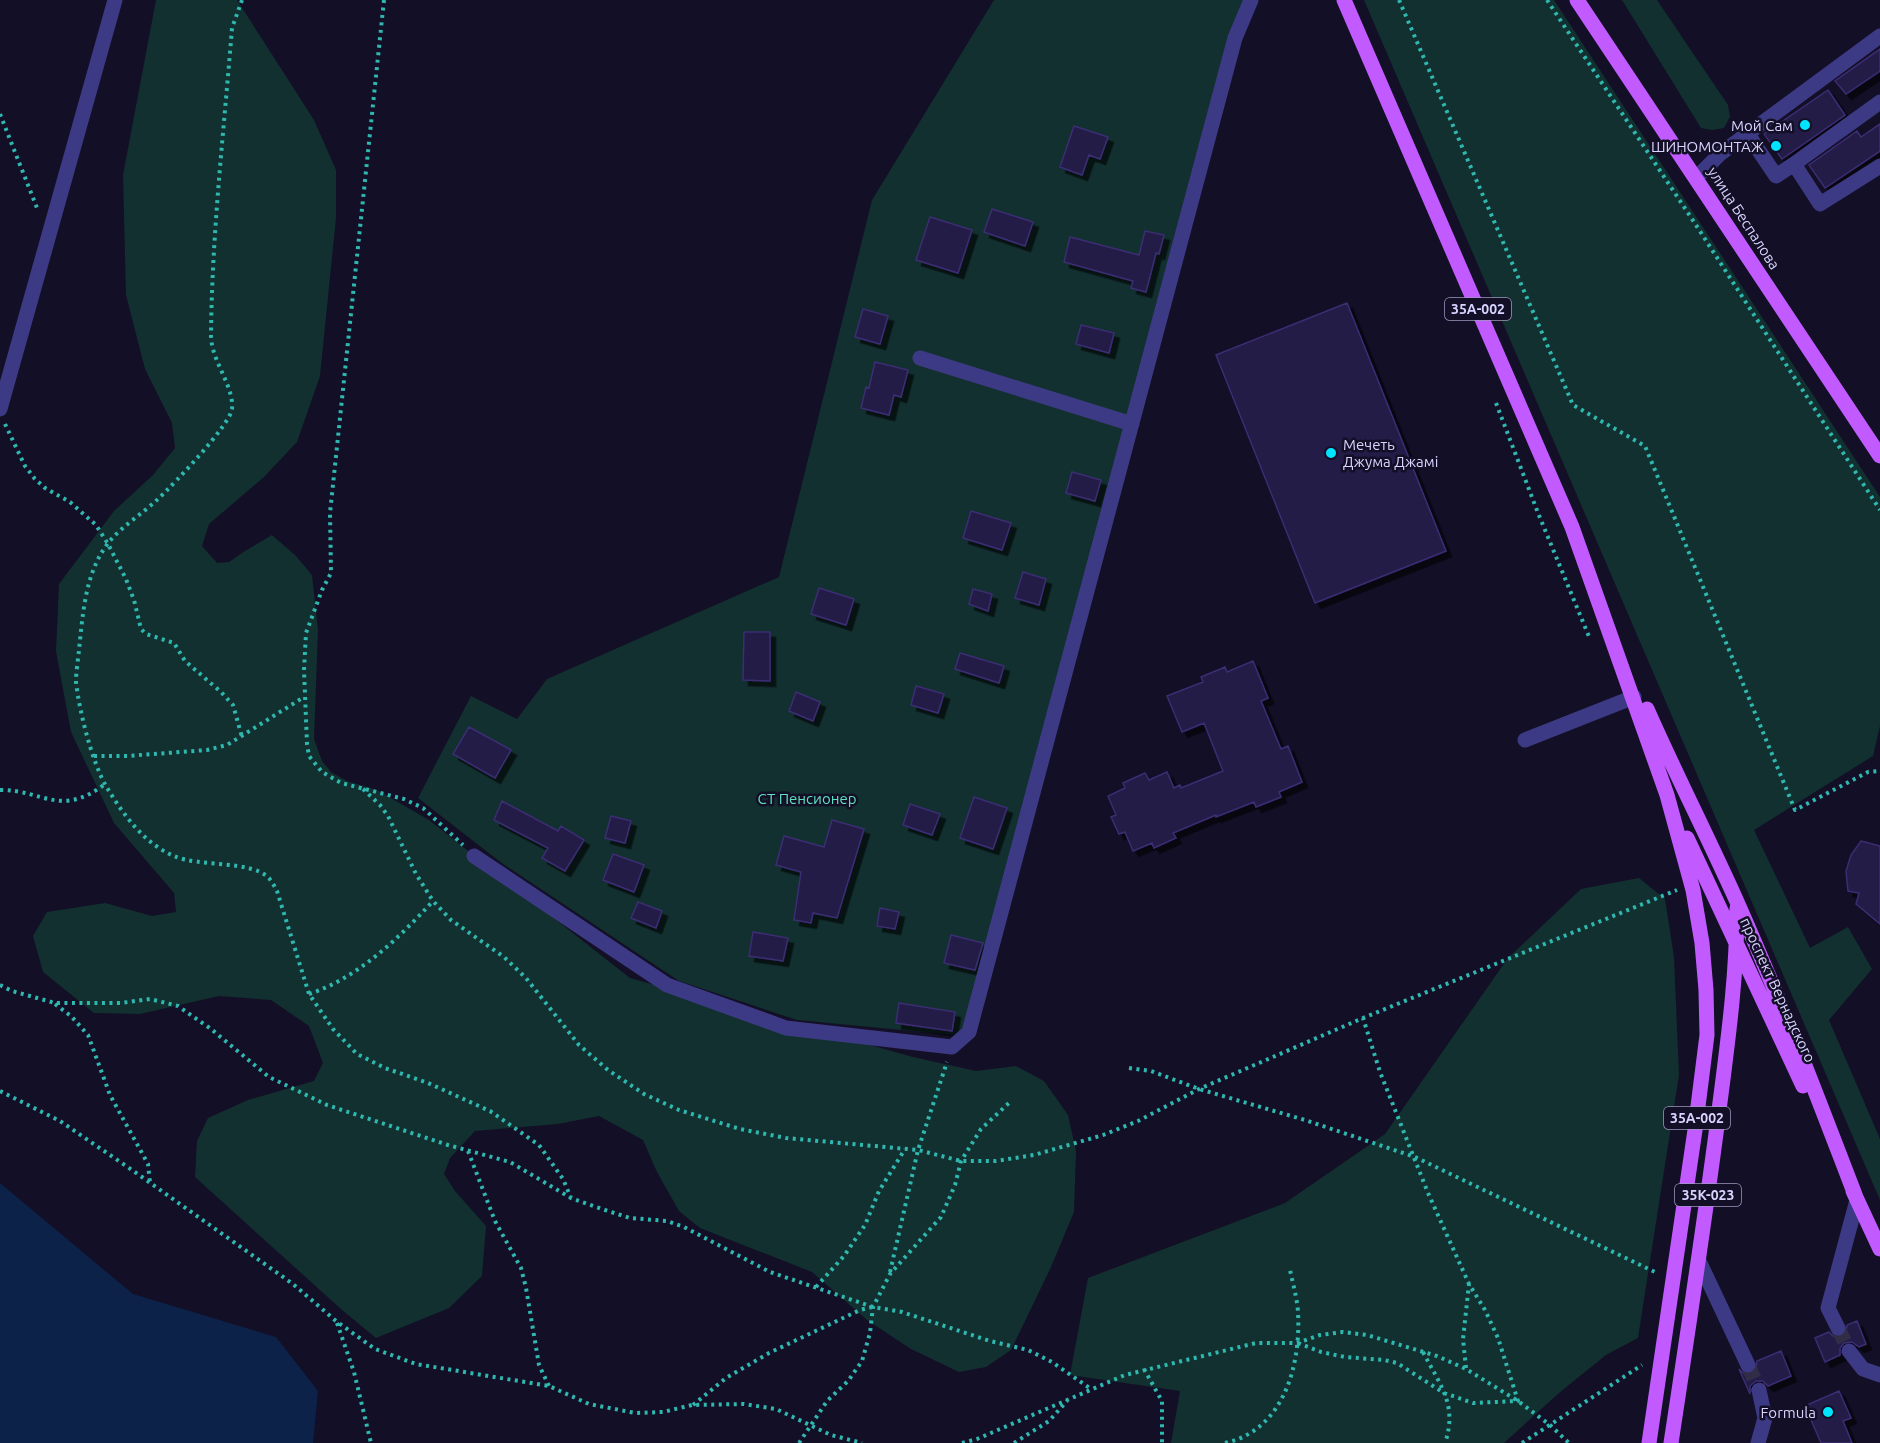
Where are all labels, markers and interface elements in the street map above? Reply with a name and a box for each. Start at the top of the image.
place label: Мой Сам [1731,117,1793,134]
marker: Мой Сам [1798,118,1812,132]
place label: ШИНОМОНТАЖ [1651,138,1764,155]
marker: ШИНОМОНТАЖ [1769,139,1783,153]
street label: улица Беспалова [1705,164,1783,272]
road number: 35А-002 [1445,298,1511,320]
place label: Мечеть Джума Джамі [1343,436,1438,470]
marker: Мечеть Джума Джамі [1324,446,1338,460]
park label: СТ Пенсионер [757,790,857,807]
street label: проспект Вернадского [1737,915,1819,1065]
road number: 35А-002 [1664,1107,1730,1129]
road number: 35К-023 [1675,1184,1741,1206]
place label: Formula [1760,1404,1816,1421]
marker: Formula [1821,1405,1835,1419]

